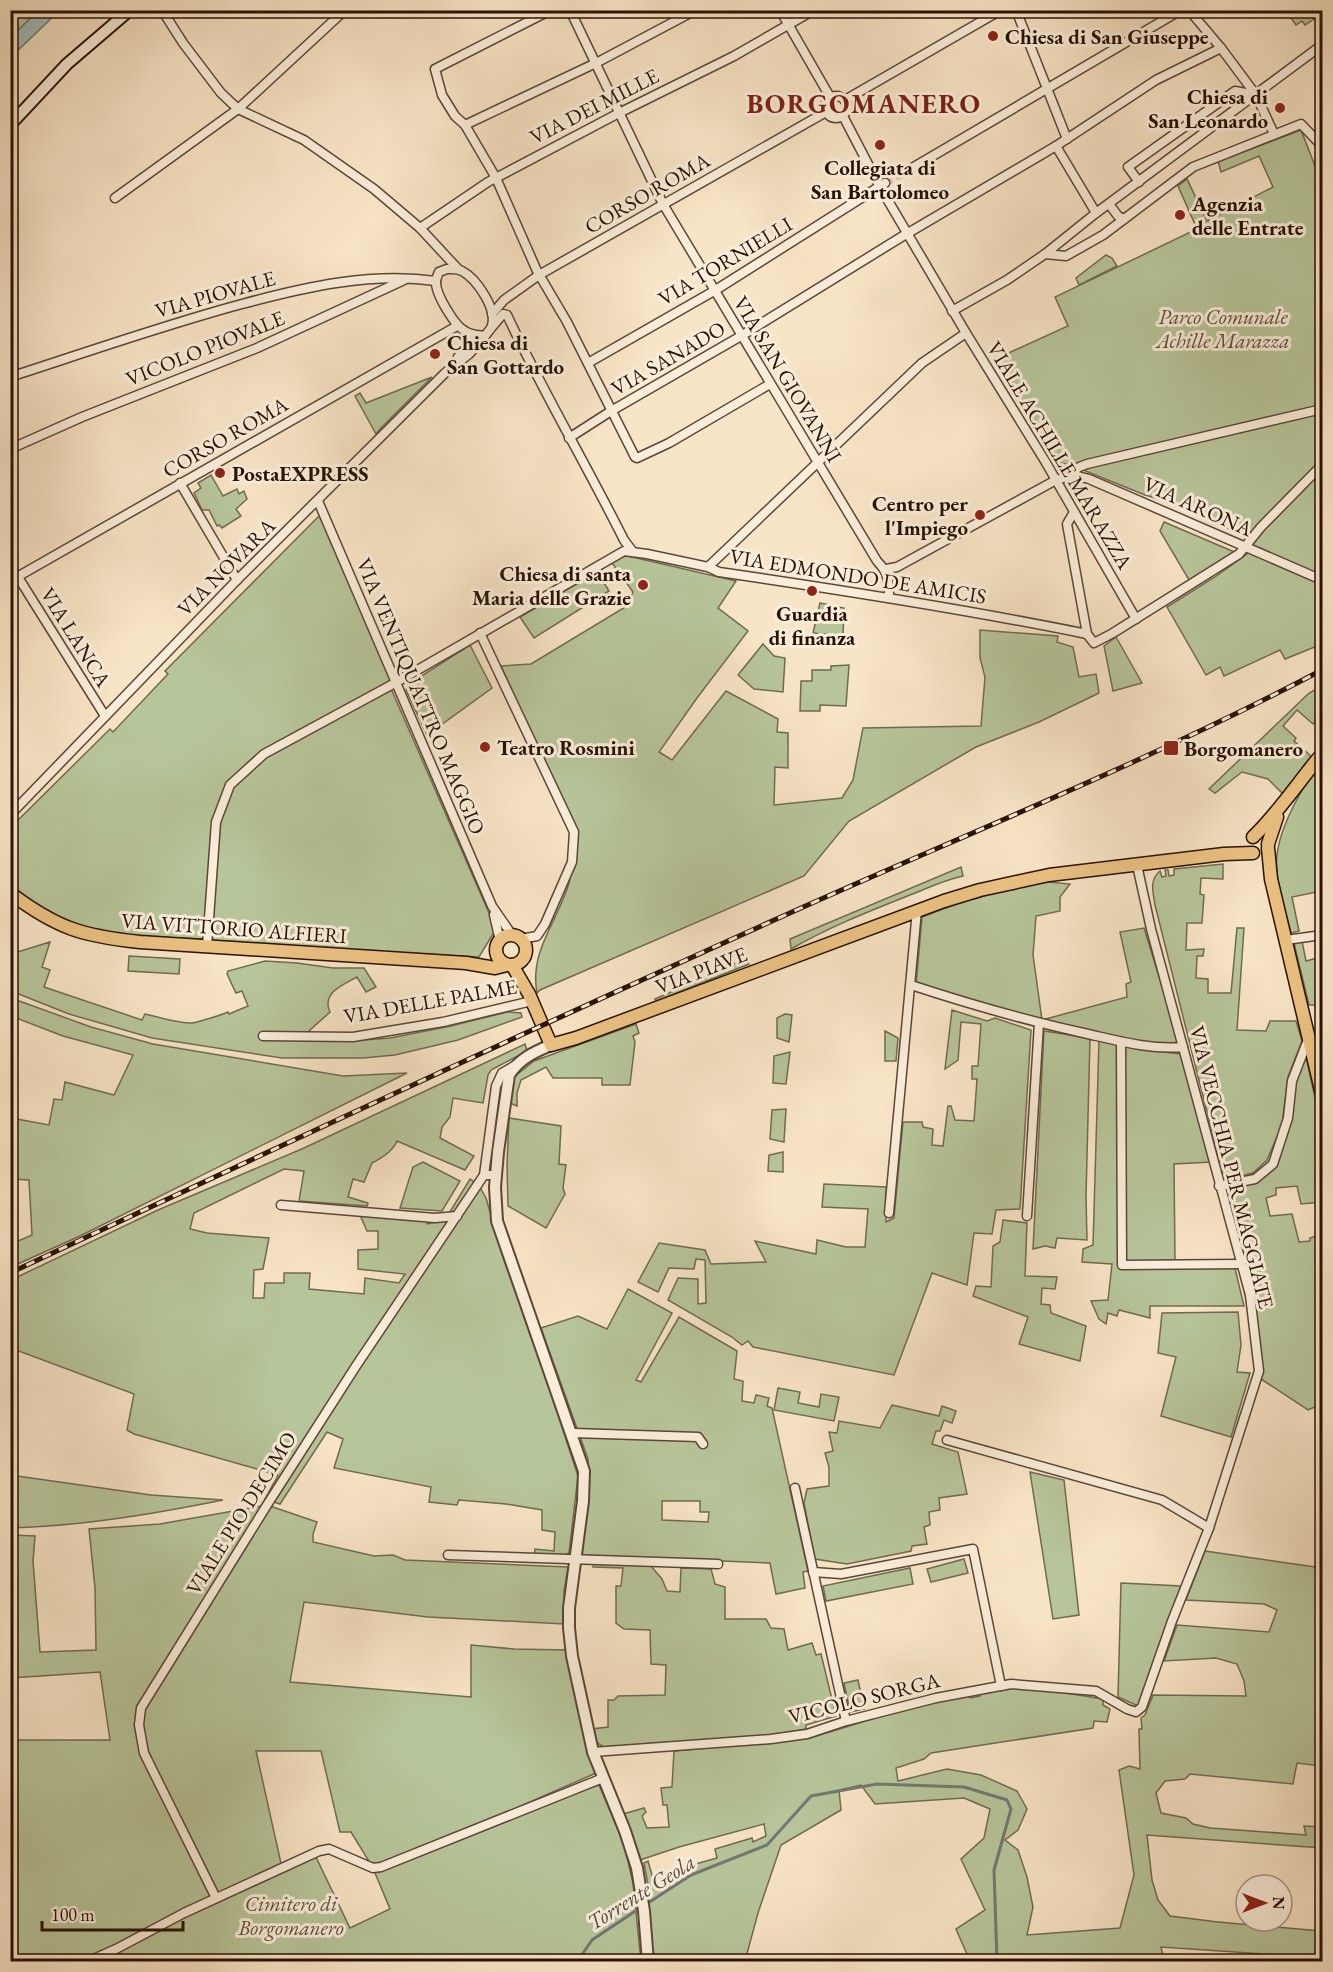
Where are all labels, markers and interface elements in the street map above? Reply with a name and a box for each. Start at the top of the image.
place label: Chiesa di San Giuseppe [1005,23,1209,50]
marker: Chiesa di San Giuseppe [986,29,1000,43]
street label: VIA DEI MILLE [525,62,663,150]
place label: Chiesa di San Leonardo [1148,83,1268,134]
district label: BORGOMANERO [746,86,982,121]
marker: Chiesa di San Leonardo [1273,101,1287,115]
marker: Collegiata di San Bartolomeo [873,138,887,152]
street label: CORSO ROMA [579,146,715,240]
place label: Collegiata di San Bartolomeo [811,154,949,205]
place label: Agenzia delle Entrate [1191,190,1304,241]
marker: Agenzia delle Entrate [1173,208,1187,222]
street label: VIA TORNIELLI [653,210,797,312]
street label: VIA PIOVALE [152,264,278,324]
street label: VIA SAN GIOVANNI [728,291,848,467]
park label: Parco Comunale Achille Marazza [1154,303,1290,354]
street label: VICOLO PIOVALE [122,304,288,392]
street label: VIA SANADO [606,314,730,402]
place label: Chiesa di San Gottardo [447,329,565,380]
street label: VIALE ACHILLE MARAZZA [981,336,1139,574]
marker: Chiesa di San Gottardo [428,347,442,361]
street label: CORSO ROMA [157,390,293,484]
place label: PostaEXPRESS [232,460,369,487]
marker: PostaEXPRESS [213,466,227,480]
street label: VIA ARONA [1139,470,1257,542]
place label: Centro per l'Impiego [872,490,968,541]
marker: Centro per l'Impiego [973,508,987,522]
street label: VIA NOVARA [171,512,281,622]
street label: VIA EDMONDO DE AMICIS [728,542,988,610]
street label: VIA VENTIQUATTRO MAGGIO [349,554,492,839]
place label: Chiesa di santa Maria delle Grazie [472,560,632,611]
marker: Chiesa di santa Maria delle Grazie [636,578,650,592]
street label: VIA LANCA [35,582,118,692]
marker: Guardia di finanza [805,584,819,598]
place label: Guardia di finanza [769,600,856,651]
place label: Teatro Rosmini [497,734,635,761]
place label: Borgomanero [1184,735,1304,762]
marker: Borgomanero [1162,739,1180,757]
marker: Teatro Rosmini [478,740,492,754]
street label: VIA VITTORIO ALFIERI [120,907,348,949]
street label: VIA PIAVE [651,940,751,1000]
street label: VIA DELLE PALME [341,972,519,1030]
street label: VIA VECCHIA PER MAGGIATE [1184,1023,1280,1311]
street label: VIALE PIO DECIMO [180,1426,302,1600]
street label: VICOLO SORGA [785,1666,943,1730]
water label: Torrente Geola [581,1847,701,1937]
north arrow [1234,1873,1294,1933]
park label: Cimitero di Borgomanero [237,1890,344,1941]
scale bar [42,1894,183,1932]
text: N [1268,1897,1289,1910]
text: 100 m [51,1903,95,1926]

